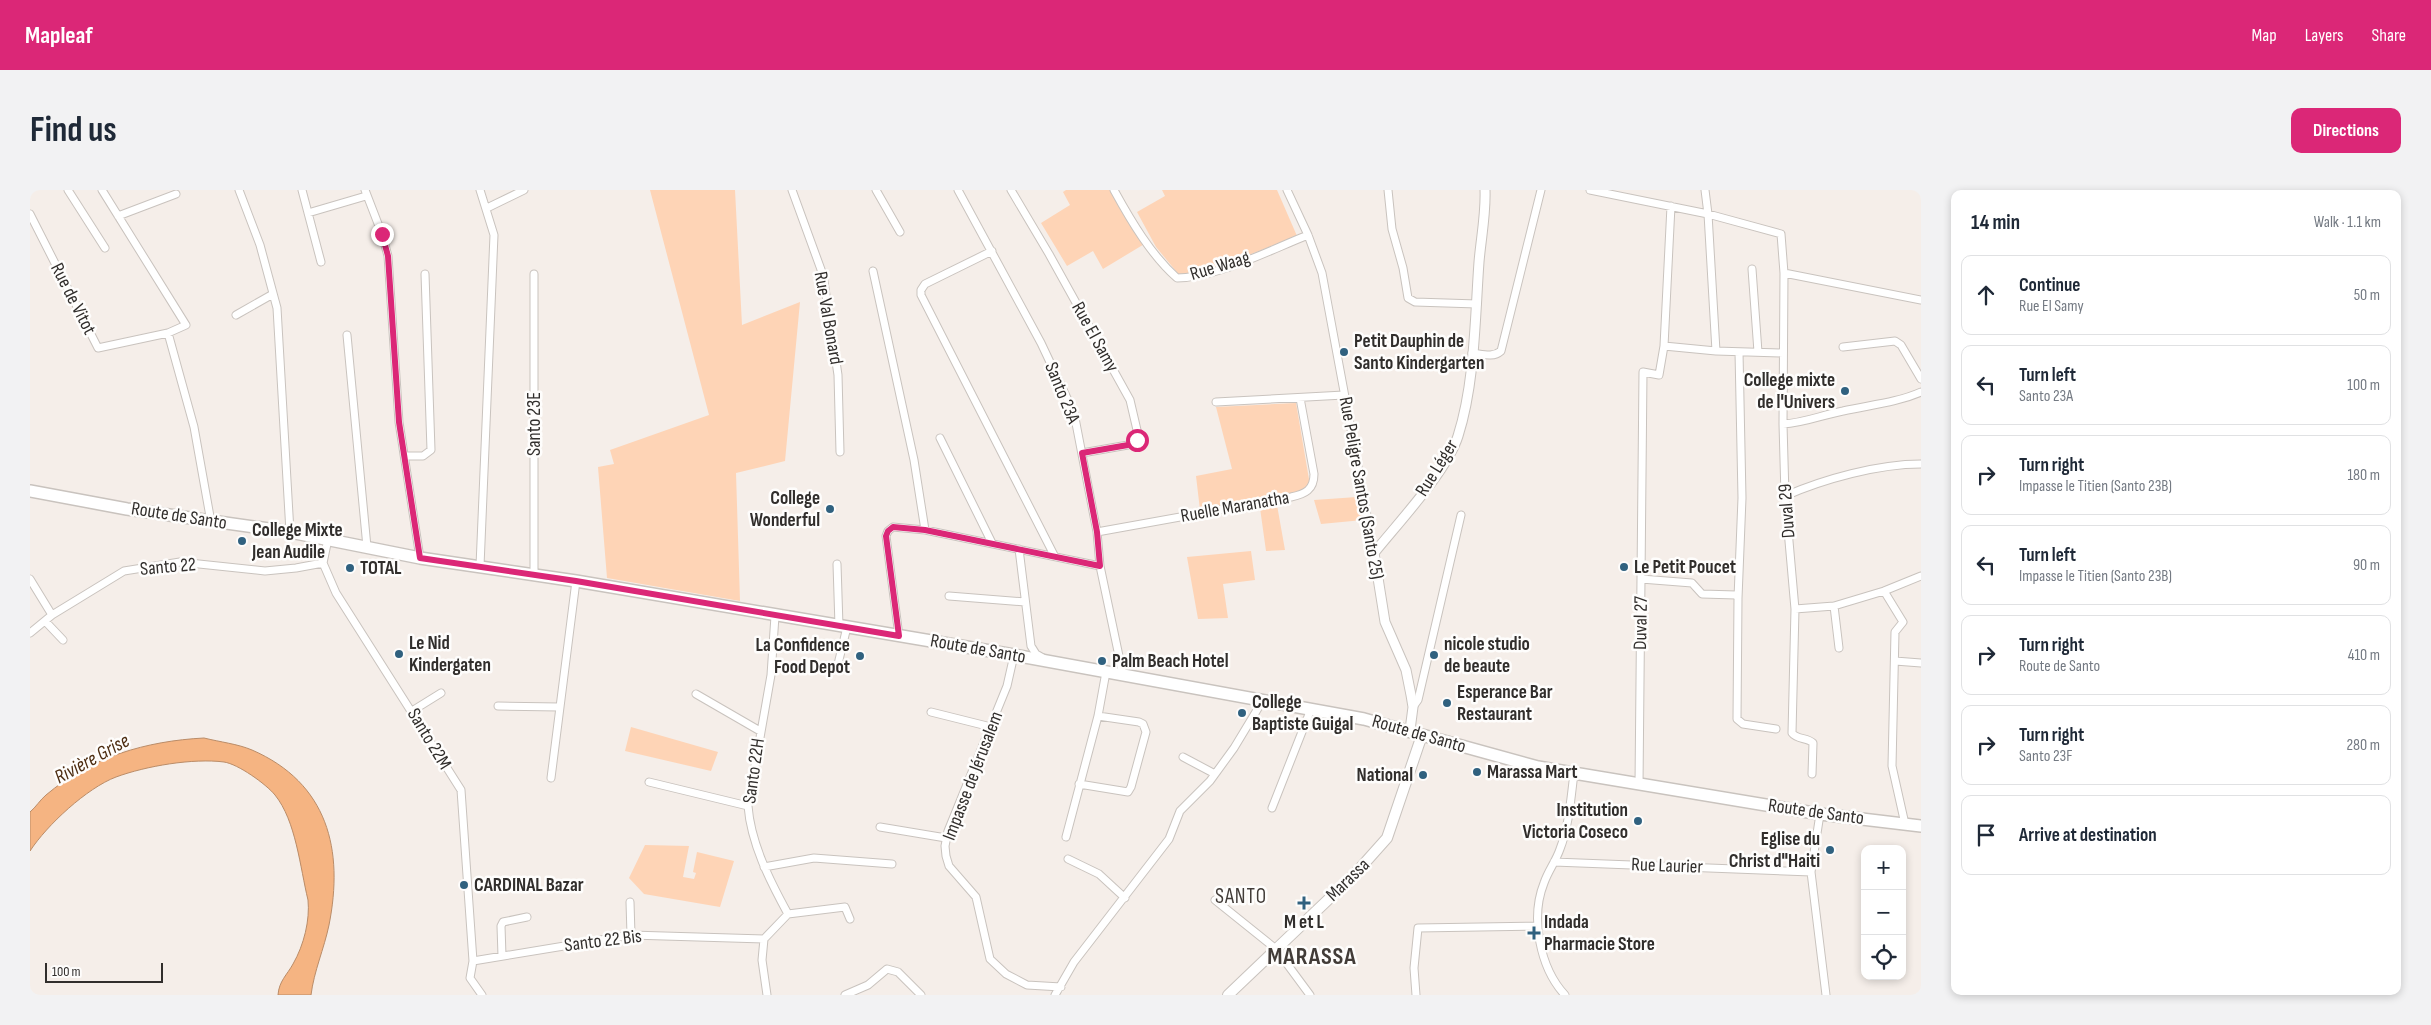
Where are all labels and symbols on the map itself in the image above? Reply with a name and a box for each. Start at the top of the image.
route end [371,223,394,246]
street label: Rue Waag [1187,246,1253,286]
street label: Rue de Vitot [45,259,101,339]
street label: Rue Val Bonard [809,270,847,366]
street label: Rue El Samy [1066,298,1124,377]
place label: Petit Dauphin de Santo Kindergarten [1354,330,1484,375]
marker: Petit Dauphin de Santo Kindergarten [1338,346,1350,358]
street label: Santo 23A [1039,359,1085,428]
place label: College mixte de l'Univers [1744,369,1835,414]
marker: College mixte de l'Univers [1839,385,1851,397]
street label: Santo 23E [523,392,546,456]
street label: Rue Peligre Santos (Santo 25) [1334,395,1388,581]
route start [1126,429,1149,452]
street label: Rue Léger [1411,435,1464,501]
street label: Duval 29 [1774,483,1800,539]
street label: Ruelle Maranatha [1179,486,1291,528]
place label: College Wonderful [750,487,820,532]
street label: Route de Santo [130,497,228,535]
marker: College Wonderful [824,503,836,515]
place label: College Mixte Jean Audile [251,519,343,564]
marker: College Mixte Jean Audile [236,535,248,547]
street label: Santo 22 [139,553,197,581]
place label: Le Petit Poucet [1634,556,1736,579]
place label: TOTAL [360,557,402,580]
marker: Le Petit Poucet [1618,561,1630,573]
marker: TOTAL [344,562,356,574]
street label: Duval 27 [1629,596,1653,650]
street label: Route de Santo [928,629,1028,669]
place label: Le Nid Kindergaten [409,632,491,677]
place label: nicole studio de beaute [1444,633,1530,678]
place label: La Confidence Food Depot [756,634,850,679]
marker: Le Nid Kindergaten [393,648,405,660]
marker: nicole studio de beaute [1428,649,1440,661]
marker: La Confidence Food Depot [854,650,866,662]
place label: Palm Beach Hotel [1112,650,1229,673]
marker: Palm Beach Hotel [1096,655,1108,667]
place label: Esperance Bar Restaurant [1457,681,1553,726]
place label: College Baptiste Guigal [1252,691,1353,736]
marker: Esperance Bar Restaurant [1441,697,1453,709]
street label: Santo 22M [402,704,456,774]
marker: College Baptiste Guigal [1236,707,1248,719]
street label: Impasse de Jérusalem [938,708,1008,844]
street label: Route de Santo [1369,710,1469,758]
water label: Rivière Grise [50,729,134,789]
street label: Santo 22H [738,737,770,805]
place label: Marassa Mart [1487,761,1578,784]
place label: National [1357,764,1413,787]
marker: Marassa Mart [1471,766,1483,778]
marker: National [1417,769,1429,781]
street label: Route de Santo [1767,794,1865,830]
place label: Institution Victoria Coseco [1522,799,1628,844]
marker: Institution Victoria Coseco [1632,815,1644,827]
place label: Eglise du Christ d"Haiti [1729,828,1820,873]
marker: Eglise du Christ d"Haiti [1824,844,1836,856]
street label: Rue Laurier [1631,853,1704,879]
street label: Marassa [1321,854,1375,906]
place label: CARDINAL Bazar [474,874,584,897]
marker: CARDINAL Bazar [458,879,470,891]
district label: SANTO [1215,884,1267,909]
marker: M et L [1298,897,1310,909]
place label: M et L [1284,911,1324,934]
place label: Indada Pharmacie Store [1544,911,1655,956]
street label: Santo 22 Bis [563,925,643,957]
marker: Indada Pharmacie Store [1528,927,1540,939]
district label: MARASSA [1267,942,1357,971]
scale bar [45,960,162,983]

